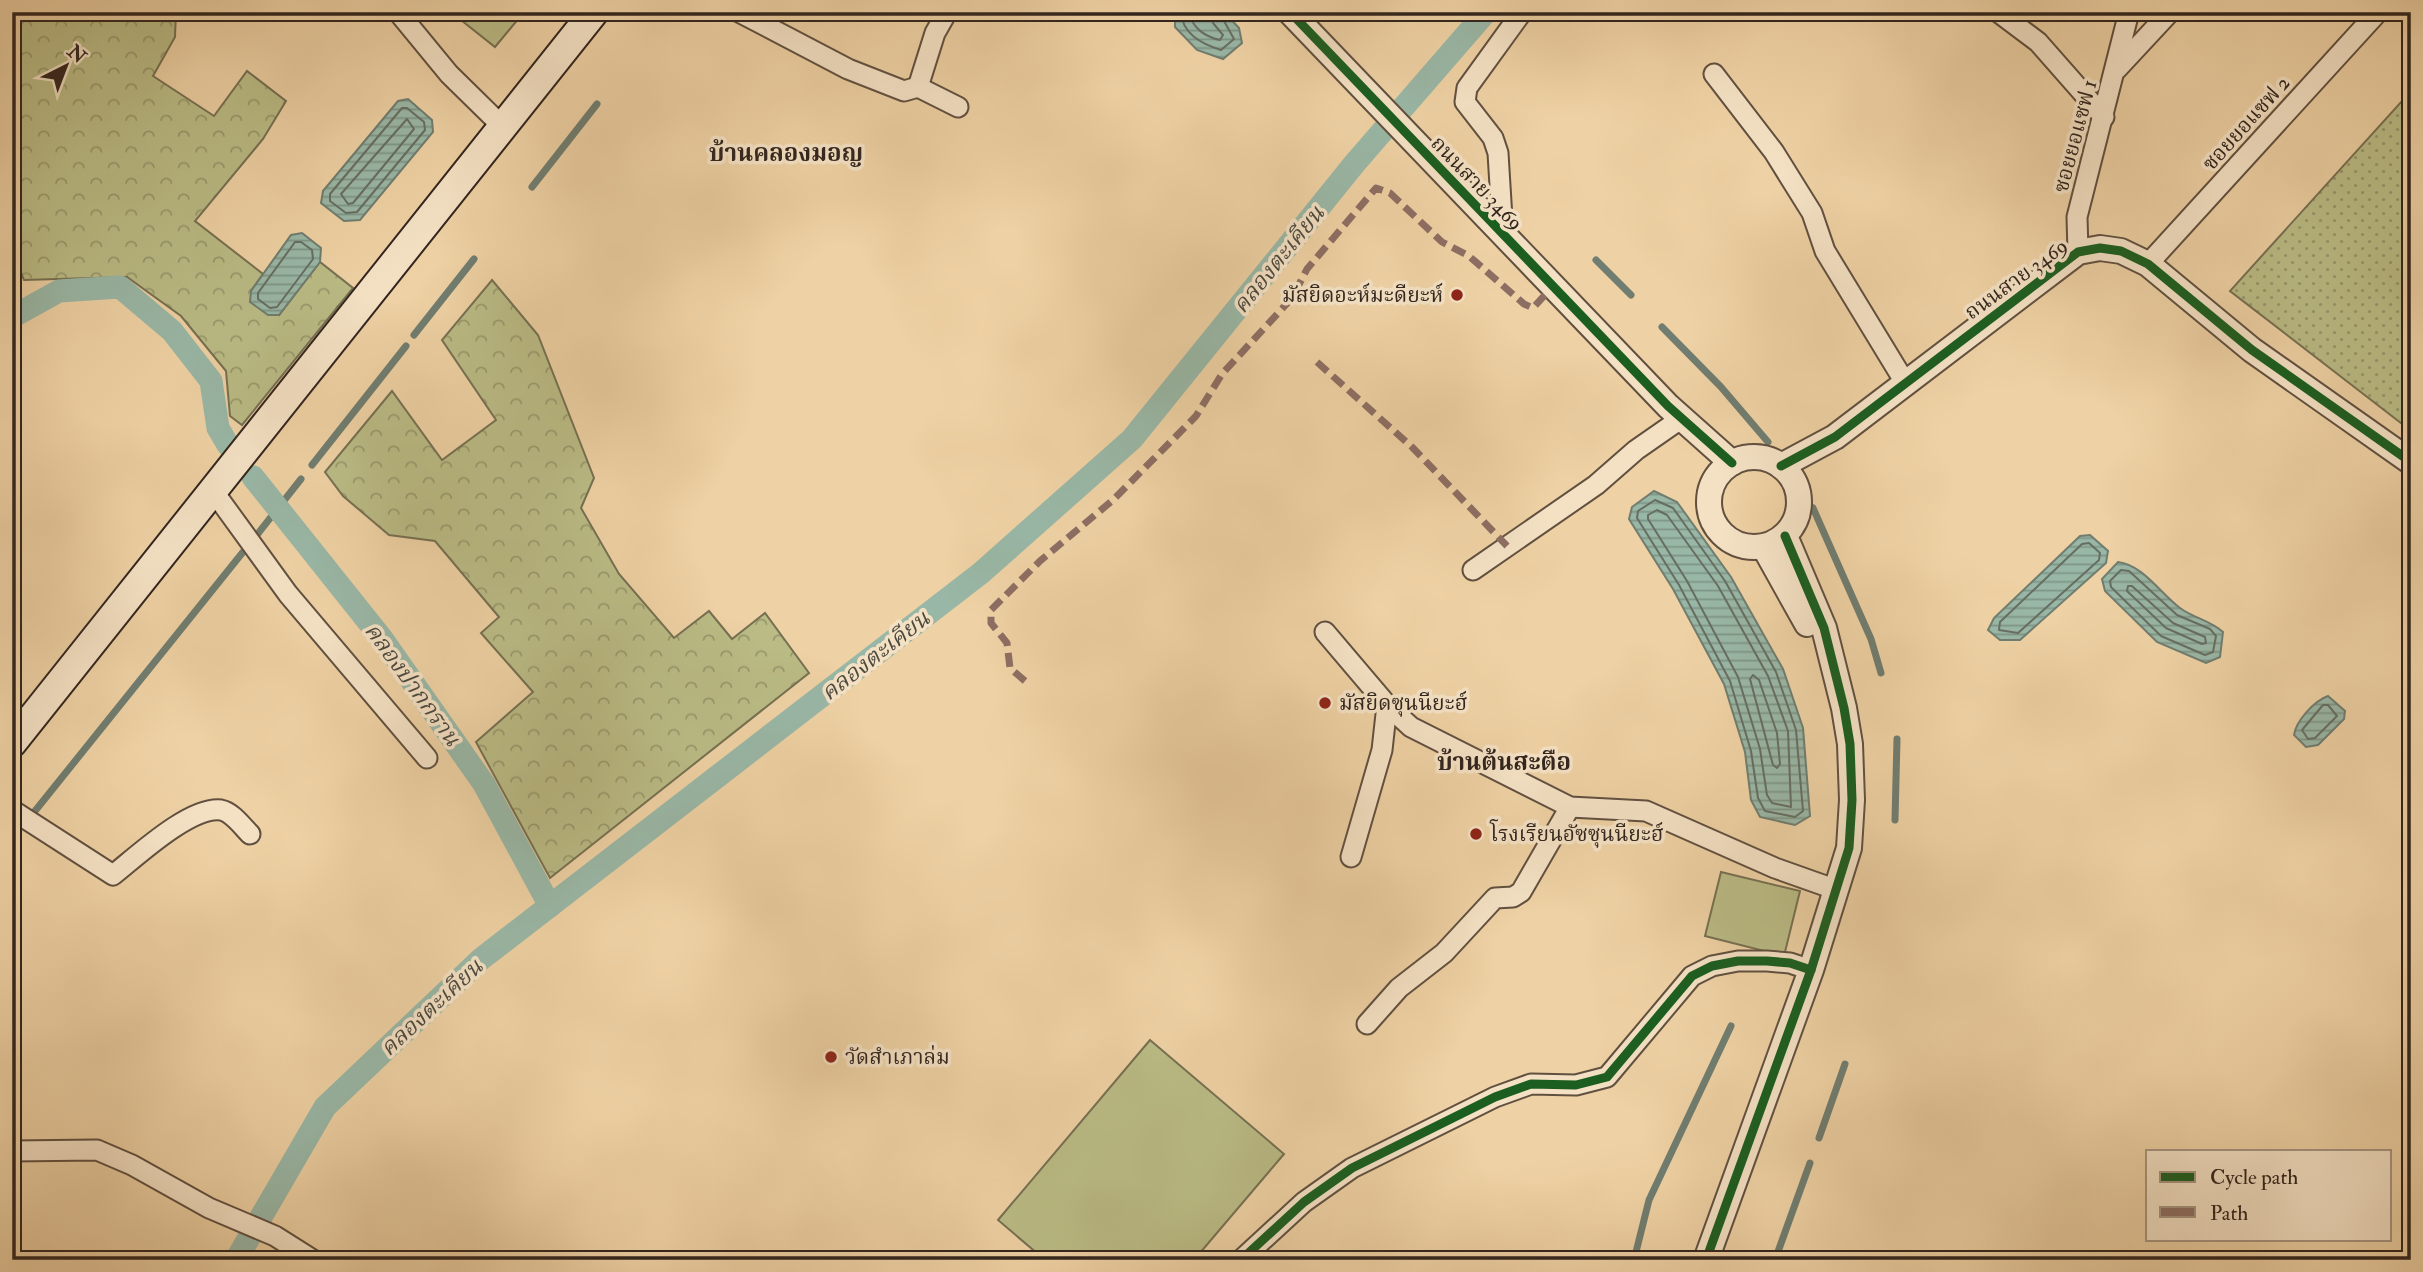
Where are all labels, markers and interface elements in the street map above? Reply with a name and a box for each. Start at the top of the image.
north arrow [32,32,102,102]
text: N [62,39,92,69]
street label: ซอยยอแซฟ 2 [2197,70,2296,177]
street label: ซอยยอแซฟ 1 [2047,77,2104,196]
street label: ถนนสาย 3469 [1425,130,1529,236]
district label: บ้านคลองมอญ [709,138,863,169]
water label: คลองตะเคียน [1226,199,1331,319]
street label: ถนนสาย 3469 [1959,233,2073,326]
place label: มัสยิดอะห์มะดียะห์ [1282,282,1443,309]
marker: มัสยิดอะห์มะดียะห์ [1449,287,1465,303]
water label: คลองตะเคียน [815,603,936,707]
water label: คลองปากกราน [358,617,467,752]
place label: มัสยิดซุนนียะฮ์ [1339,690,1467,717]
marker: มัสยิดซุนนียะฮ์ [1317,695,1333,711]
district label: บ้านต้นสะตือ [1437,747,1571,778]
place label: โรงเรียนอัซซุนนียะฮ์ [1489,819,1663,848]
marker: โรงเรียนอัซซุนนียะฮ์ [1468,826,1484,842]
water label: คลองตะเคียน [374,952,489,1062]
place label: วัดสำเภาล่ม [845,1044,950,1071]
marker: วัดสำเภาล่ม [823,1049,839,1065]
legend [2146,1150,2392,1240]
text: Cycle path [2210,1164,2298,1191]
text: Path [2210,1200,2248,1227]

